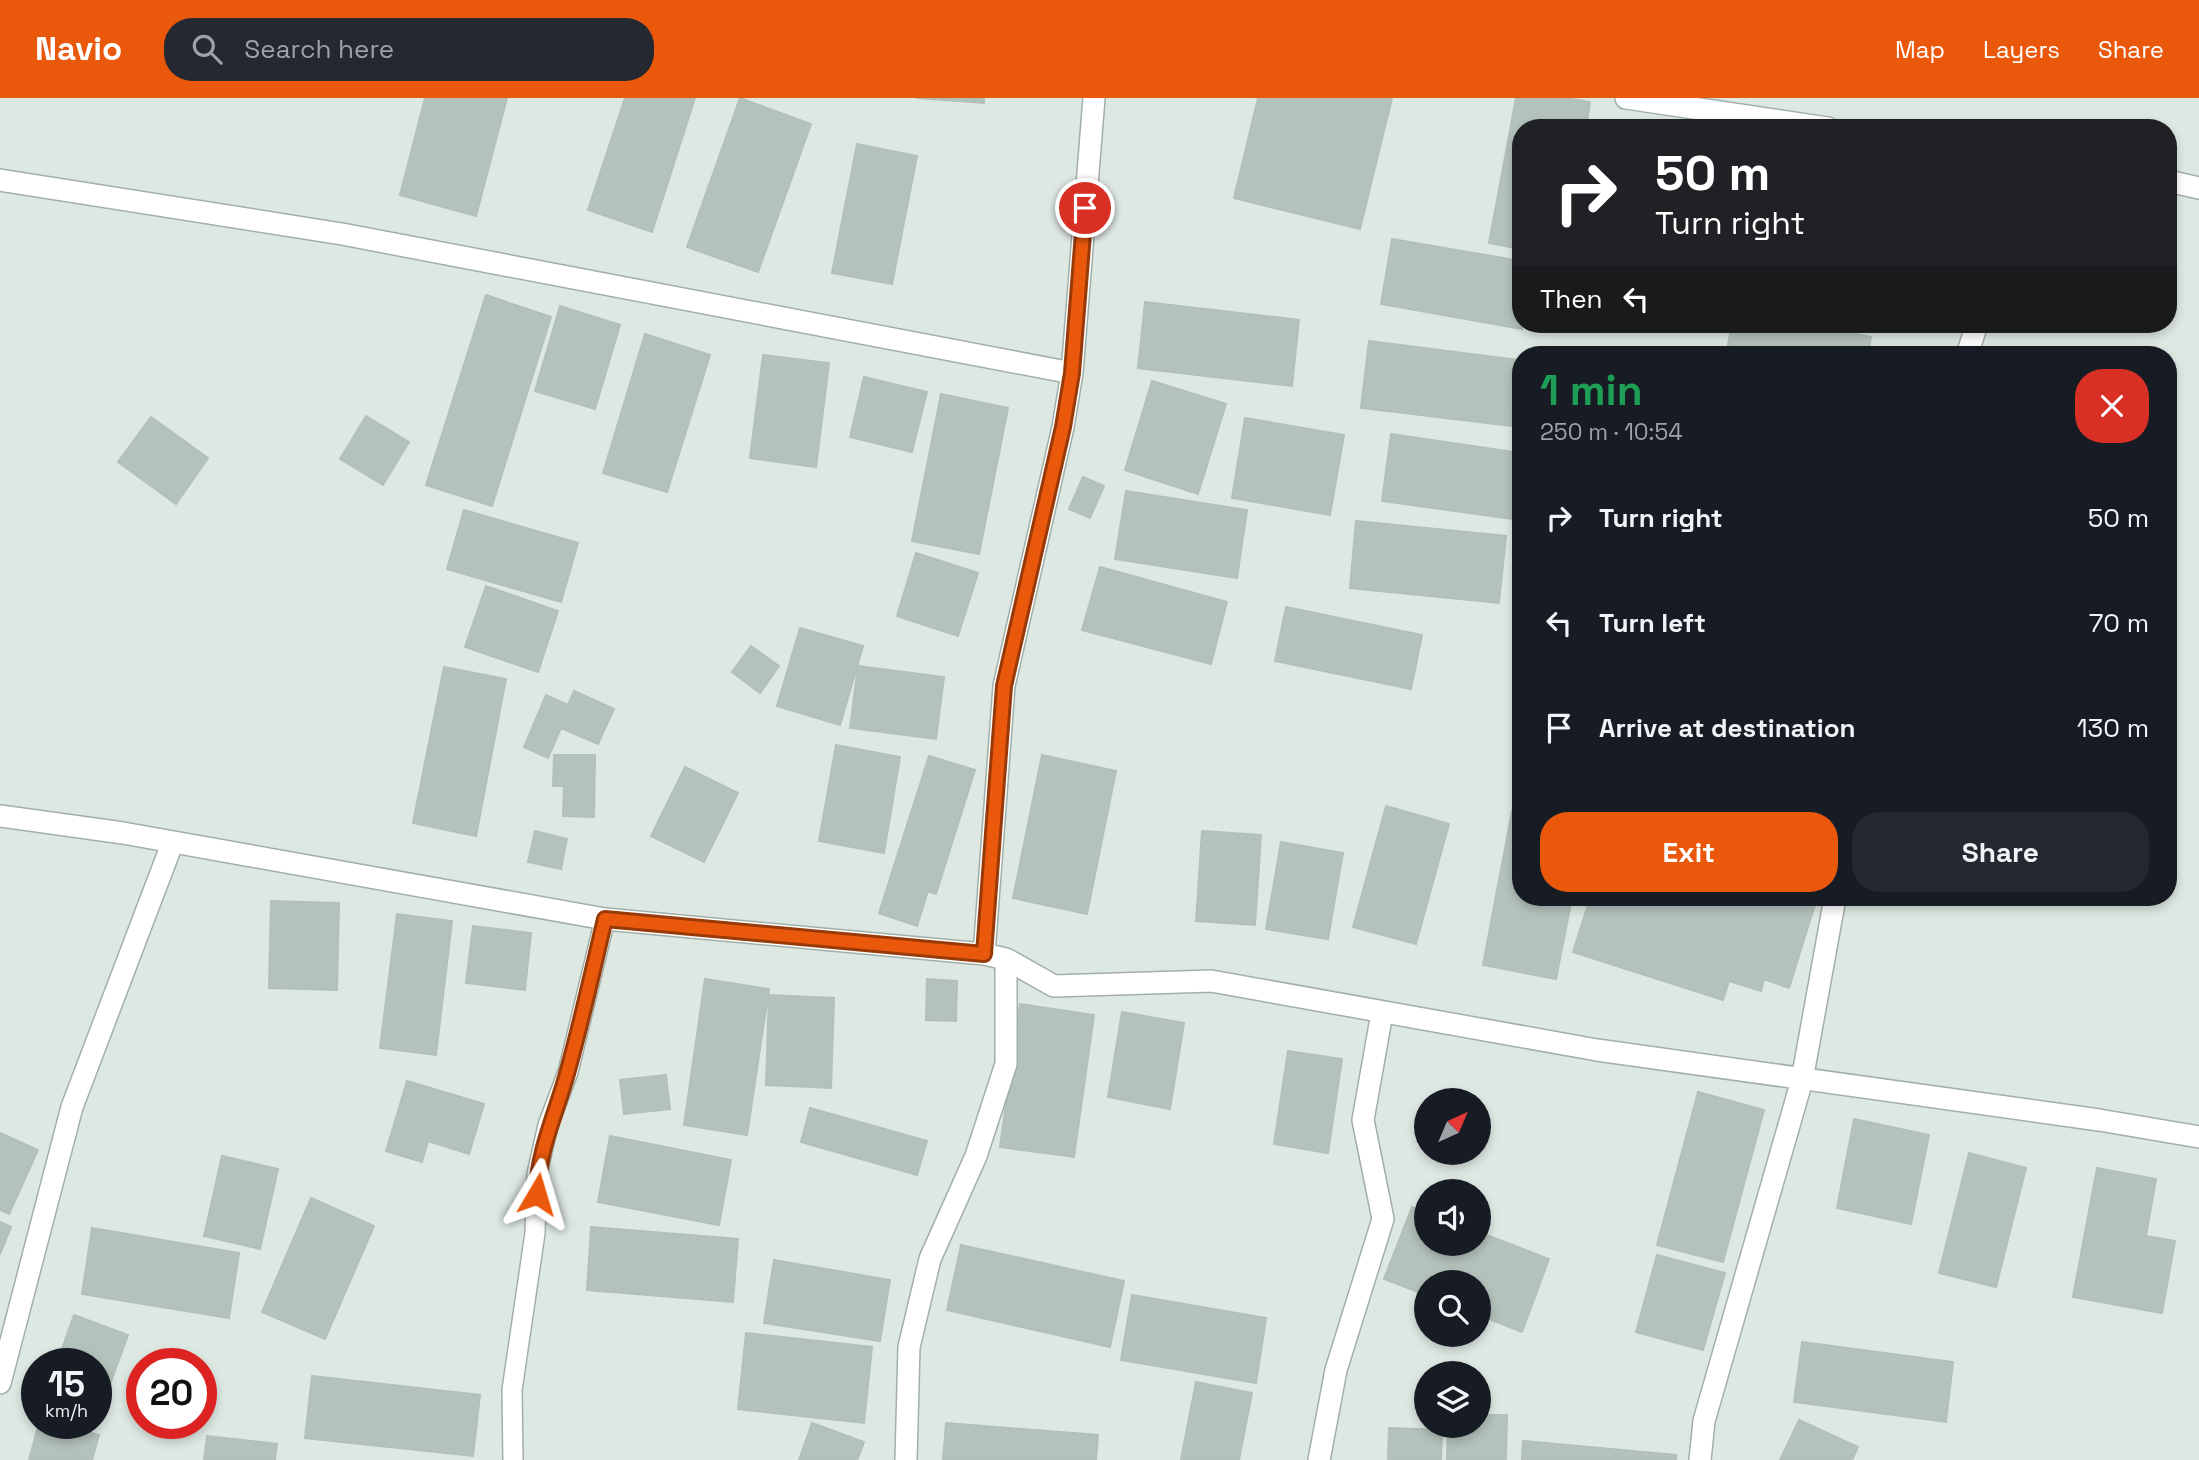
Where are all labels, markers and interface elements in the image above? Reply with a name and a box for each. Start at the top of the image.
search box [164,18,654,81]
text: Navio [35,28,122,70]
icon: search [188,30,226,68]
text: Search here [244,32,394,66]
text: Map [1895,34,1945,65]
text: Layers [1983,34,2060,65]
text: Share [2098,34,2164,65]
text: 50 m [1655,142,1770,204]
icon: right [1540,147,1631,238]
pin [1055,178,1115,238]
icon: arrive [1066,189,1104,227]
text: Turn right [1655,203,1805,243]
icon: left [1617,280,1655,318]
text: Then [1540,282,1603,316]
text: 1 min [1540,364,1643,417]
button: close [2075,369,2149,443]
text: 250 m · 10:54 [1540,417,1683,447]
icon: right [1540,499,1578,537]
text: Turn right [1599,501,1723,535]
text: 50 m [2088,501,2149,535]
icon: left [1540,604,1578,642]
text: Turn left [1599,606,1706,640]
text: 70 m [2089,606,2149,640]
icon: arrive [1540,709,1578,747]
text: Arrive at destination [1599,711,1856,745]
text: 130 m [2077,711,2149,745]
button: Exit [1540,812,1838,892]
button: Share [1852,812,2149,892]
north arrow [1414,1088,1491,1166]
map controls [1414,1088,1491,1438]
position arrow [500,1157,574,1231]
button: sound [1414,1179,1491,1256]
button: search [1414,1270,1491,1347]
speed limit sign: 20 [126,1348,217,1439]
button: layers [1414,1361,1491,1438]
text: 15 [48,1362,85,1406]
text: km/h [45,1399,88,1422]

